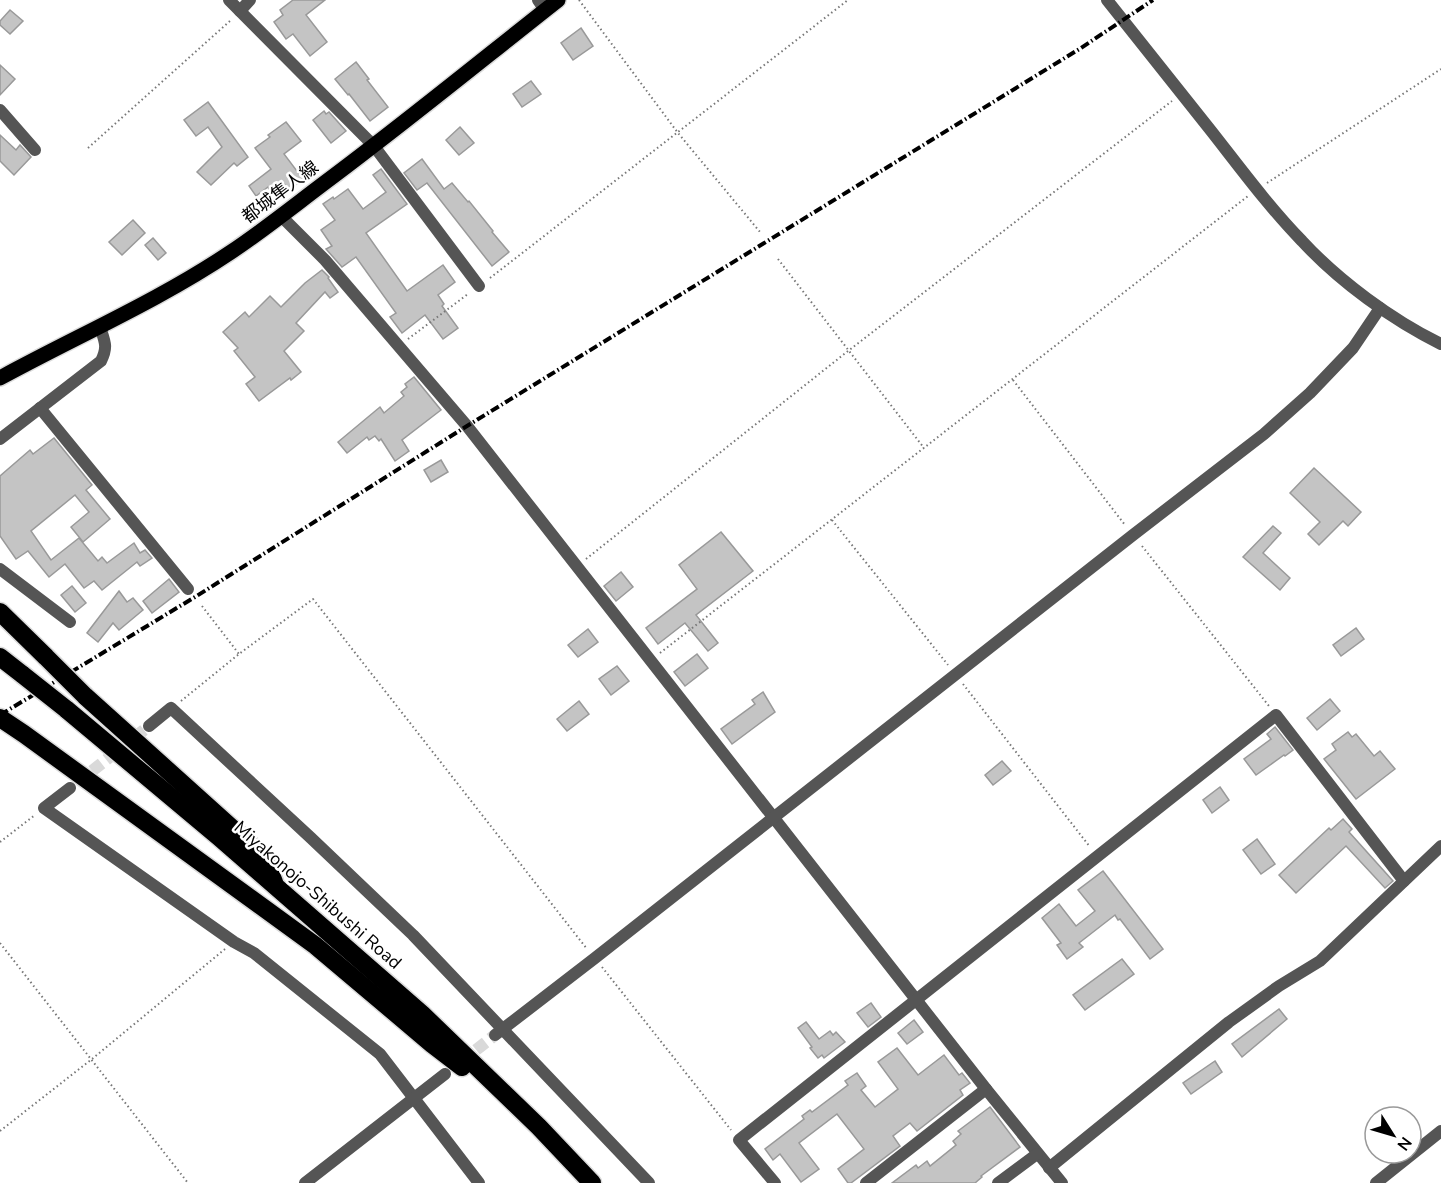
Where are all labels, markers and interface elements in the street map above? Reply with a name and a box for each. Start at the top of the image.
street label: 都城隼人線 [237,155,323,229]
street label: Miyakonojo-Shibushi Road [229,816,407,974]
north arrow [1363,1105,1423,1165]
text: N [1392,1132,1417,1155]

